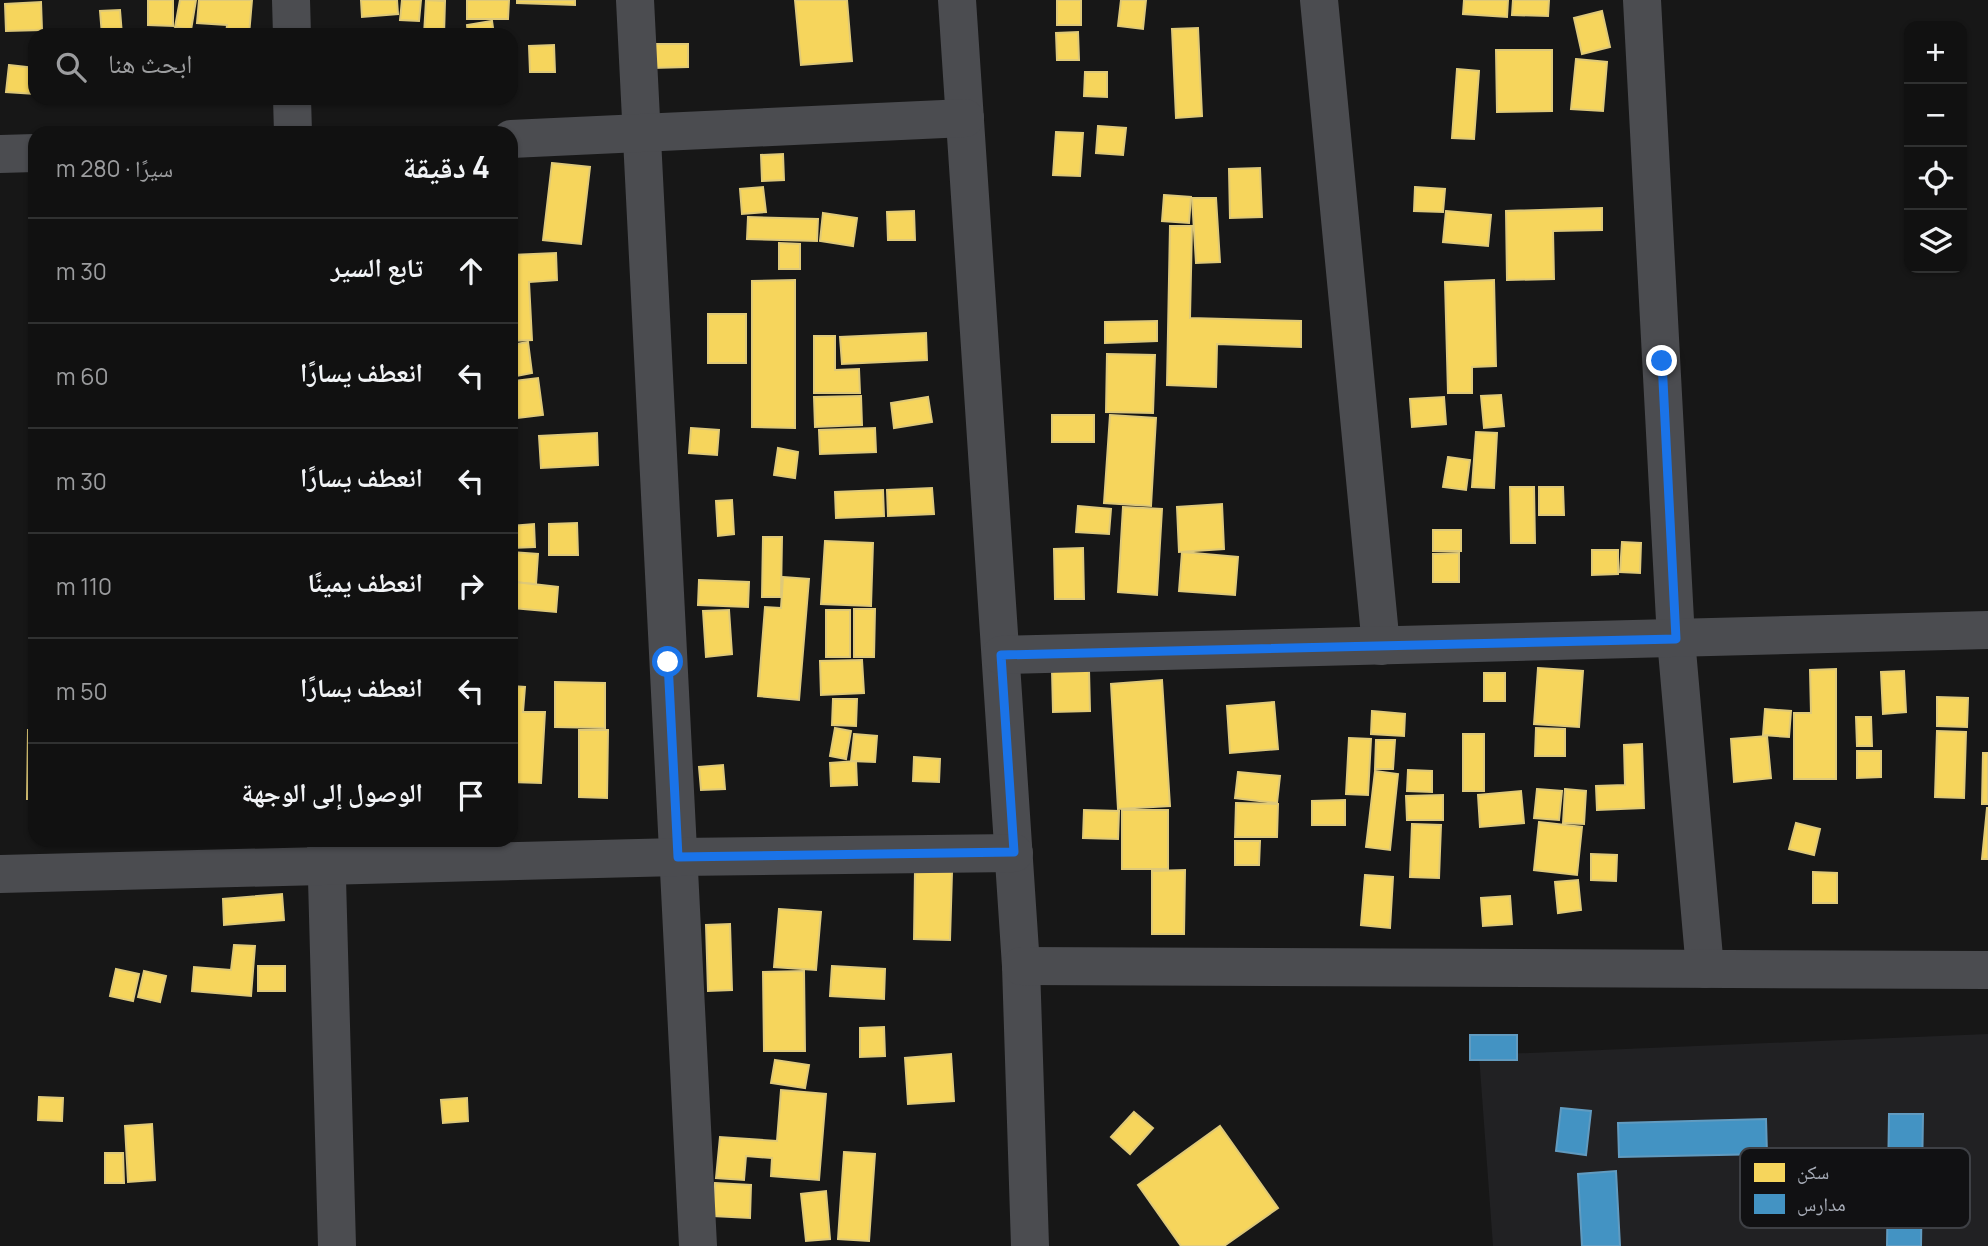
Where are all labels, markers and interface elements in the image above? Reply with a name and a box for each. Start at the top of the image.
map controls [1904,21,1967,273]
button: + [1904,21,1967,84]
search box [28,28,518,105]
text: ابحث هنا [108,45,192,81]
icon: search [52,48,90,86]
button: − [1904,84,1967,147]
text: 4 دقيقة [403,146,490,187]
button: locate [1904,147,1967,210]
text: سيرًا · 280 m [56,152,173,184]
button: layers [1904,210,1967,273]
text: تابع السير [331,249,423,285]
icon: ahead [452,252,490,290]
text: 30 m [56,255,107,287]
route end [1646,345,1677,376]
text: انعطف يسارًا [300,354,423,390]
icon: left [452,357,490,395]
text: 60 m [56,360,108,392]
text: انعطف يسارًا [300,459,423,495]
icon: left [452,462,490,500]
text: 30 m [56,465,107,497]
text: انعطف يمينًا [308,564,423,600]
icon: right [452,567,490,605]
text: 110 m [56,570,112,602]
route start [652,646,683,677]
text: انعطف يسارًا [300,669,423,705]
icon: left [452,672,490,710]
text: 50 m [56,675,107,707]
text: الوصول إلى الوجهة [242,774,423,810]
icon: arrive [452,777,490,815]
legend [1740,1148,1970,1228]
text: سكن [1797,1159,1829,1185]
text: مدارس [1797,1191,1846,1217]

